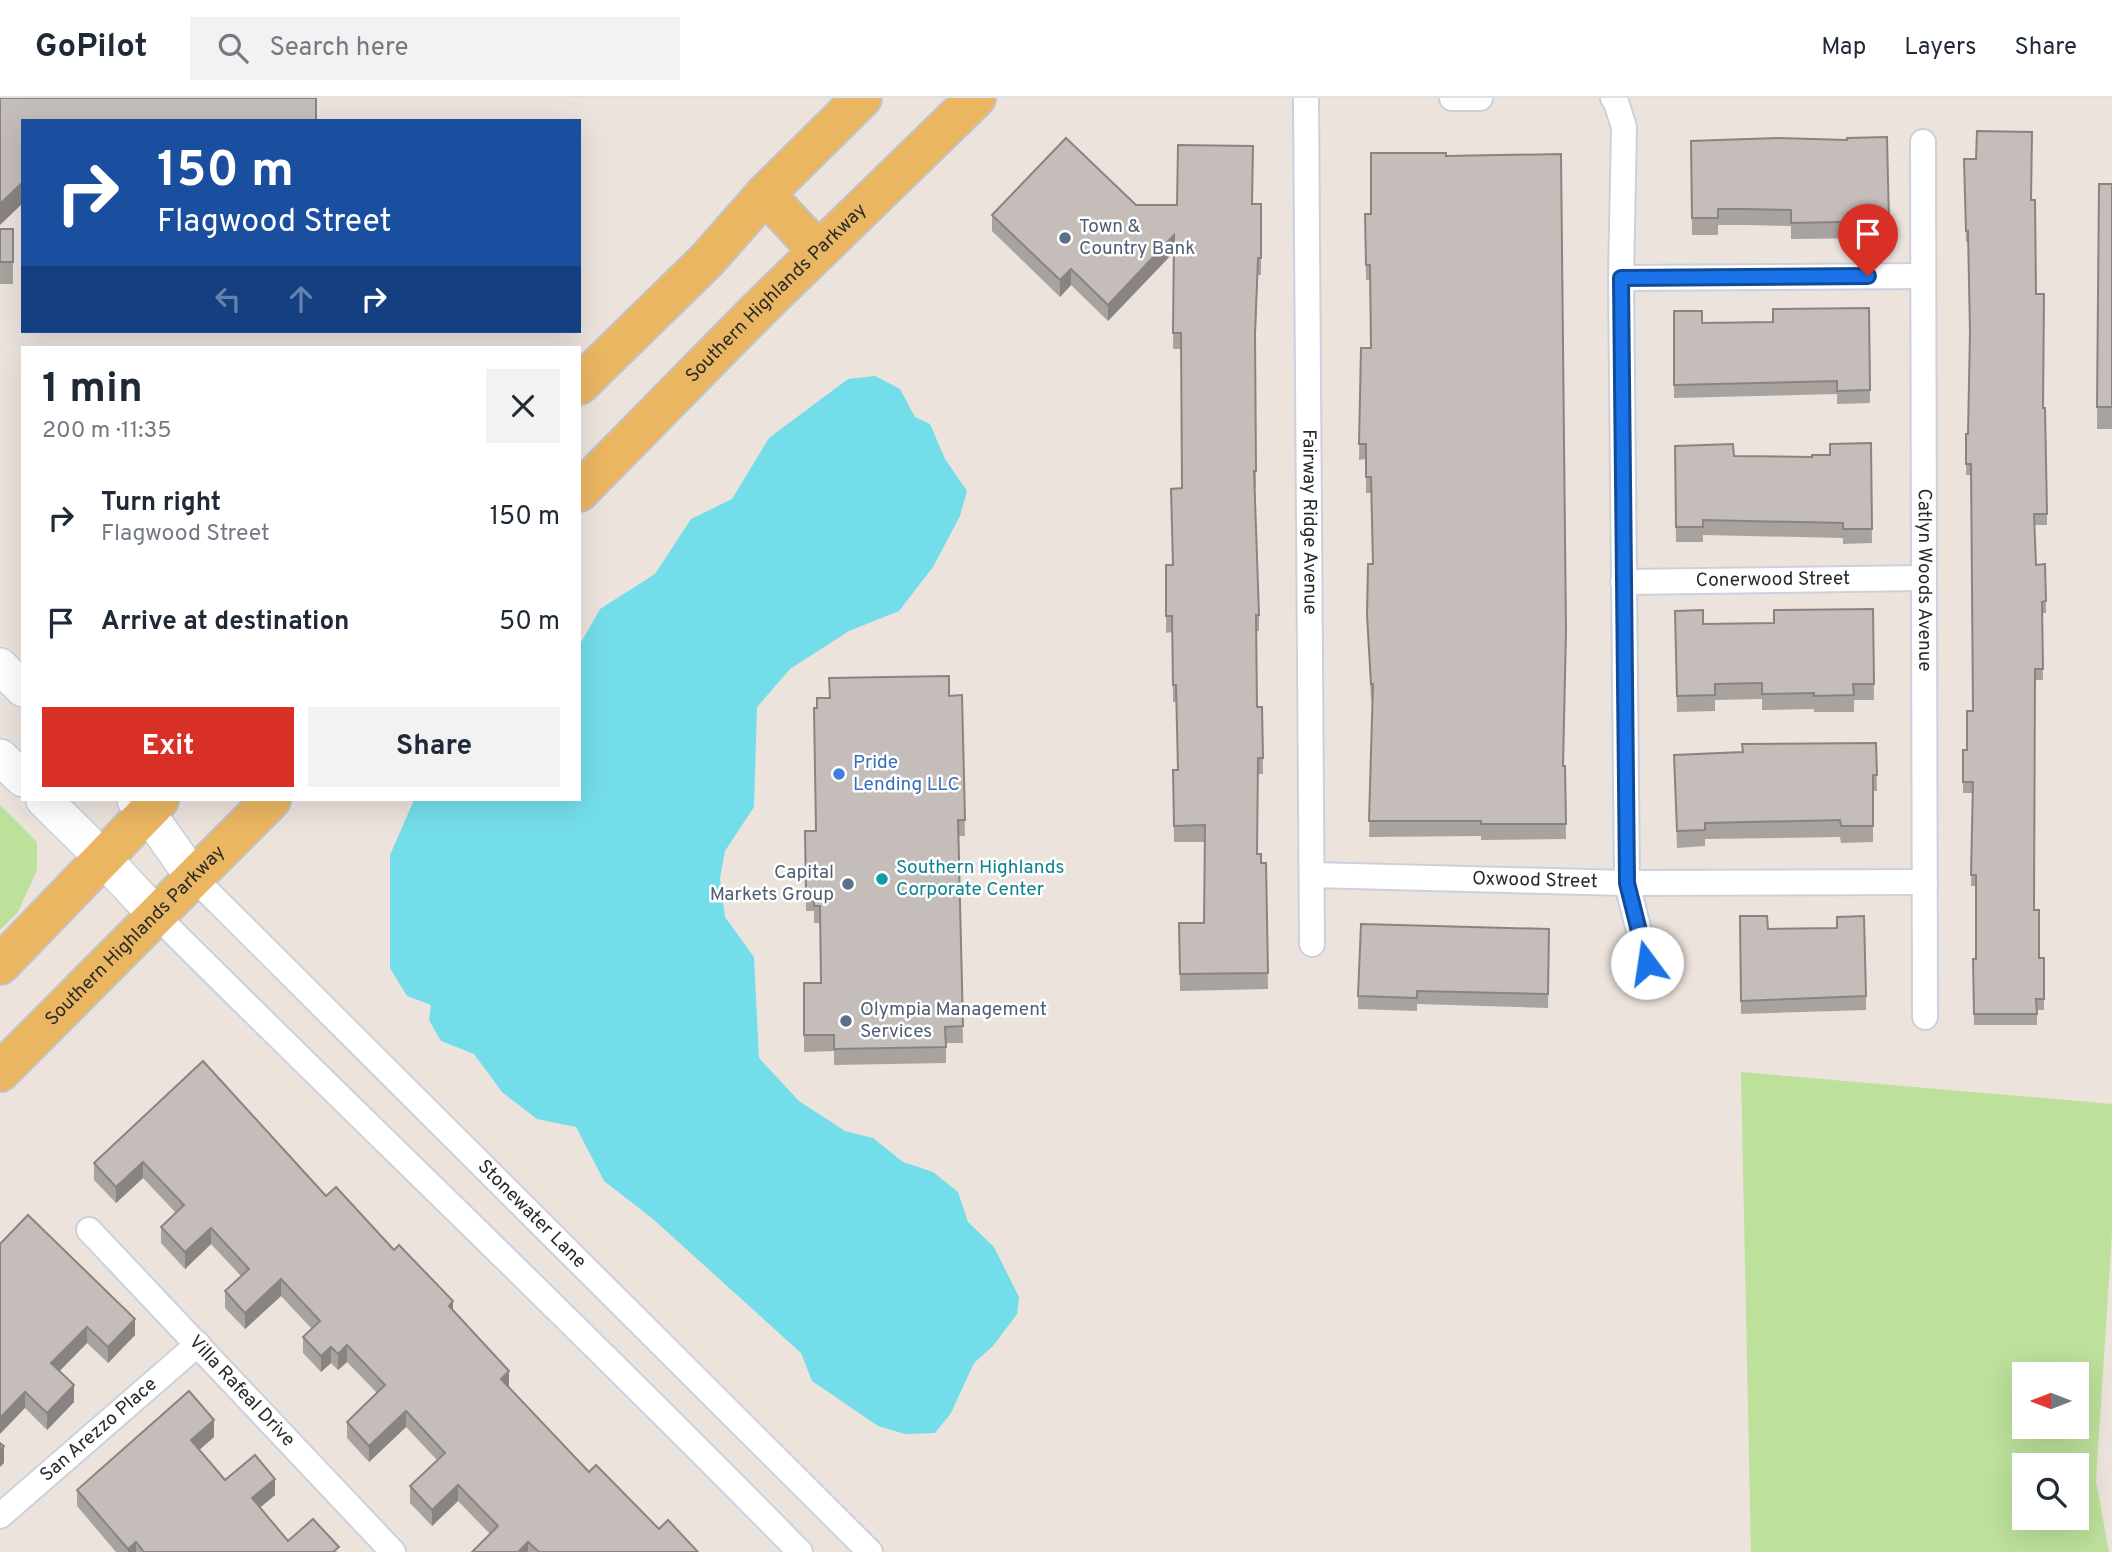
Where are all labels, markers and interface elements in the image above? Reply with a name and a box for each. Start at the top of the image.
search box [190,17,680,80]
text: GoPilot [35,27,148,69]
icon: search [214,29,252,67]
text: Search here [270,32,408,65]
text: Map [1821,33,1866,63]
text: Layers [1904,33,1976,63]
text: Share [2014,33,2077,63]
text: 150 m [157,142,294,204]
icon: right [42,147,133,238]
street label: Southern Highlands Parkway [681,199,872,388]
text: Flagwood Street [157,203,392,243]
pin [1838,204,1898,276]
place label: Town & Country Bank [1079,215,1195,261]
icon: arrive [1849,215,1887,253]
marker: Town & Country Bank [1057,230,1073,246]
icon: left [209,280,247,318]
icon: ahead [282,280,320,318]
icon: right [355,280,393,318]
text: 1 min [42,364,143,417]
button: close [486,369,560,443]
text: 200 m · 11:35 [42,417,172,446]
street label: Fairway Ridge Avenue [1296,429,1322,615]
text: Turn right [101,487,221,520]
street label: Catlyn Woods Avenue [1912,488,1936,672]
icon: right [42,499,80,537]
text: 150 m [489,501,560,534]
text: Flagwood Street [101,520,270,549]
street label: Conerwood Street [1696,567,1850,593]
icon: arrive [42,604,80,642]
text: Arrive at destination [101,606,349,639]
text: 50 m [499,606,560,639]
button: Exit [42,707,294,787]
button: Share [308,707,560,787]
place label: Pride Lending LLC [853,751,960,797]
marker: Pride Lending LLC [831,766,847,782]
street label: Southern Highlands Parkway [40,841,231,1031]
place label: Southern Highlands Corporate Center [896,856,1064,902]
place label: Capital Markets Group [710,861,834,907]
street label: Oxwood Street [1472,867,1598,894]
marker: Southern Highlands Corporate Center [874,871,890,887]
marker: Capital Markets Group [840,876,856,892]
position arrow [1610,926,1684,1000]
place label: Olympia Management Services [860,998,1047,1044]
marker: Olympia Management Services [838,1013,854,1029]
street label: Stonewater Lane [472,1155,591,1274]
street label: Villa Rafeal Drive [183,1331,300,1452]
north arrow [2012,1362,2090,1438]
map controls [2012,1362,2089,1530]
street label: San Arezzo Place [35,1373,162,1487]
button: search [2012,1453,2089,1530]

